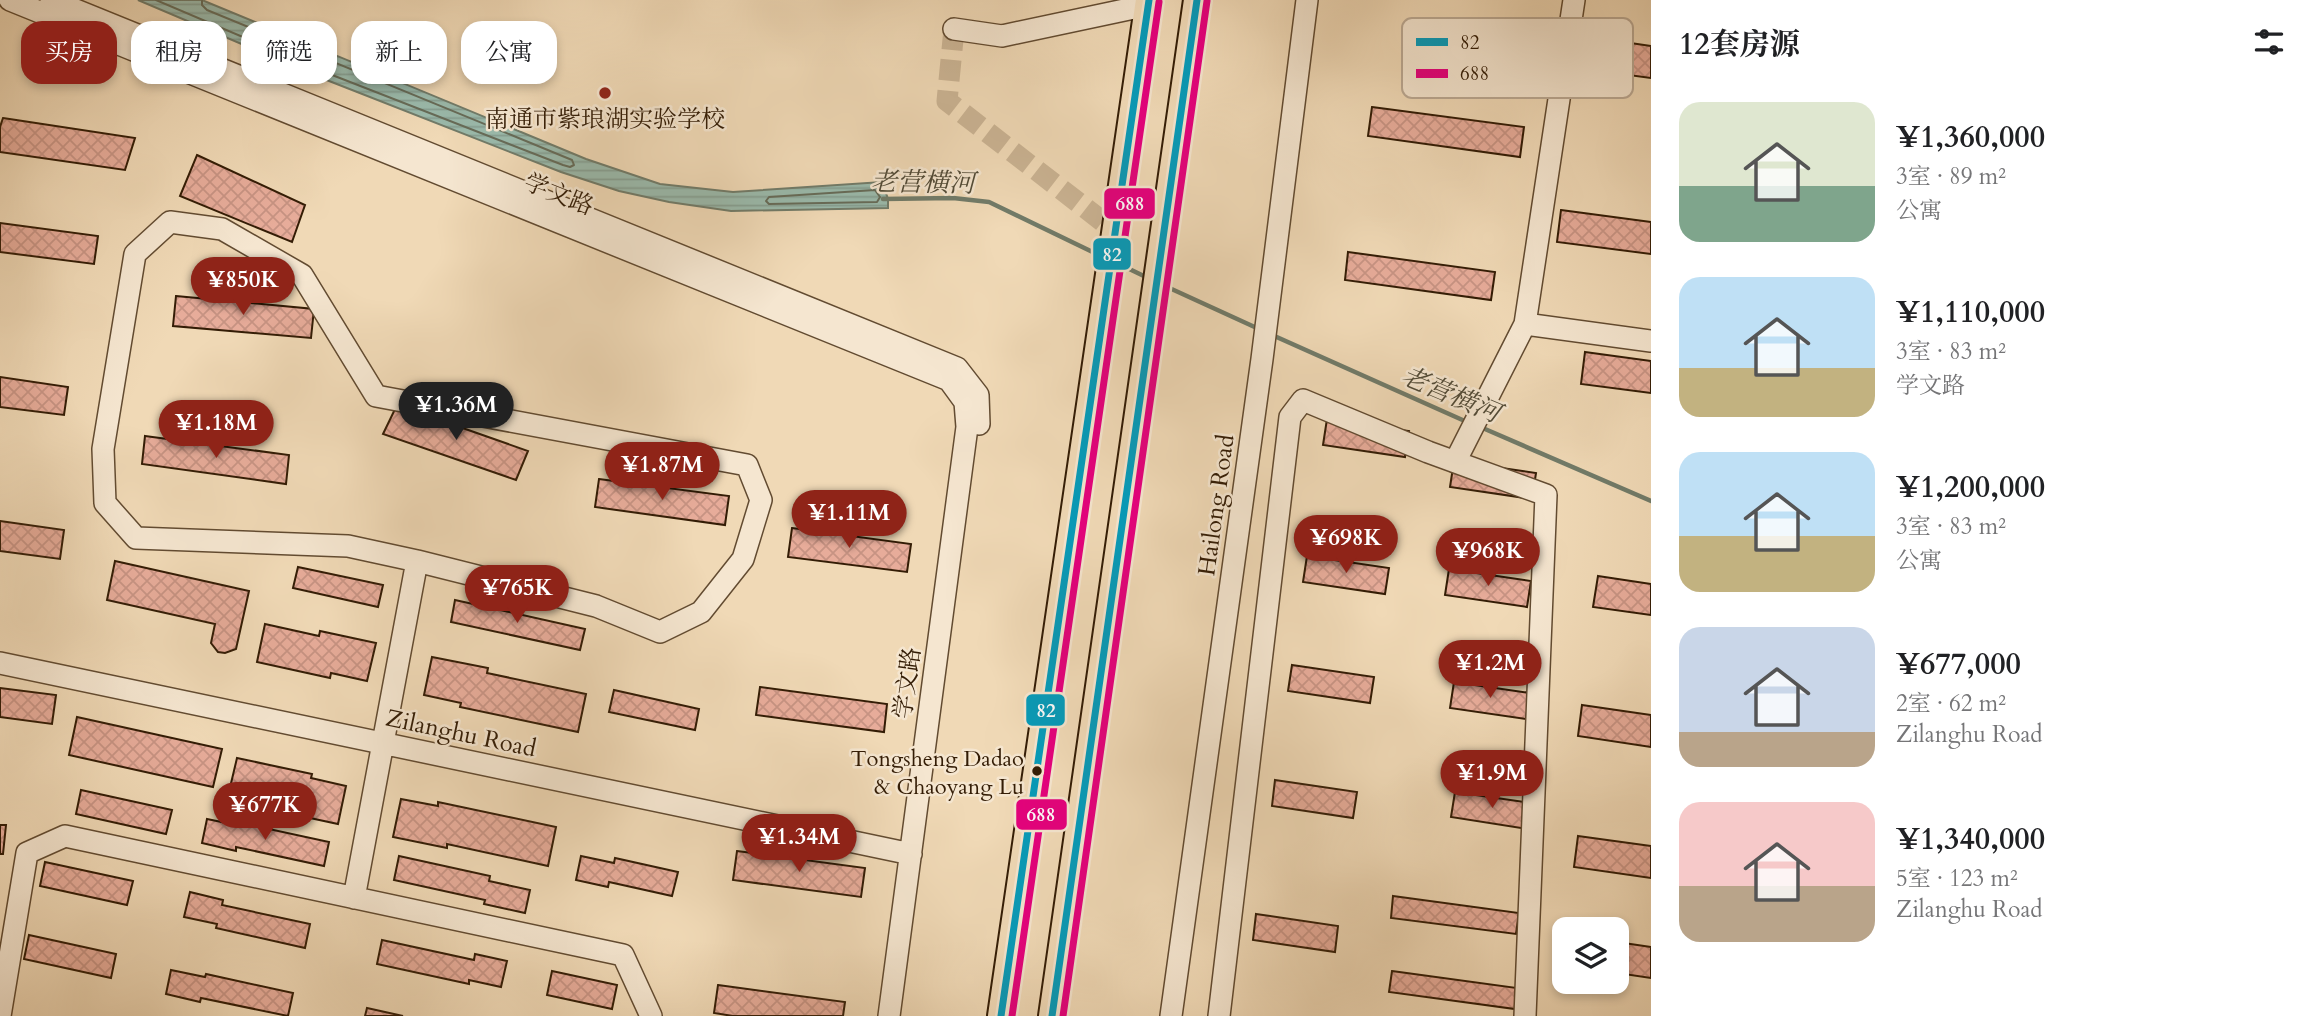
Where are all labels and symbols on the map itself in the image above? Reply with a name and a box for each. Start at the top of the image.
legend [1402,18,1633,98]
text: 82 [1460,30,1480,56]
text: 688 [1460,61,1489,87]
marker: 南通市紫琅湖实验学校 [597,85,613,101]
place label: 南通市紫琅湖实验学校 [485,103,725,136]
water label: 老营横河 [871,164,979,201]
street label: 学文路 [519,166,598,223]
line badge: 688 [1103,187,1156,220]
text: 688 [1115,191,1145,217]
line badge: 82 [1092,237,1132,271]
text: 82 [1102,242,1122,268]
pin: ¥850K [194,258,292,317]
water label: 老营横河 [1396,358,1509,432]
pin: ¥1.36M [399,382,513,442]
pin: ¥1.18M [159,400,273,460]
street label: Hailong Road [1190,432,1243,578]
pin: ¥1.87M [605,442,719,502]
pin: ¥1.11M [792,490,906,550]
pin: ¥698K [1297,516,1395,575]
pin: ¥968K [1439,528,1537,588]
pin: ¥765K [468,566,566,625]
pin: ¥1.2M [1441,640,1539,700]
street label: 学文路 [886,645,929,721]
line badge: 82 [1025,693,1066,727]
text: 82 [1036,698,1056,724]
street label: Zilanghu Road [383,701,539,766]
place label: Tongsheng Dadao & Chaoyang Lu [850,744,1024,802]
pin: ¥1.9M [1443,750,1541,810]
marker: Tongsheng Dadao & Chaoyang Lu [1030,764,1044,778]
pin: ¥677K [216,782,314,842]
line badge: 688 [1015,798,1068,831]
text: 688 [1026,802,1056,828]
pin: ¥1.34M [742,814,856,874]

